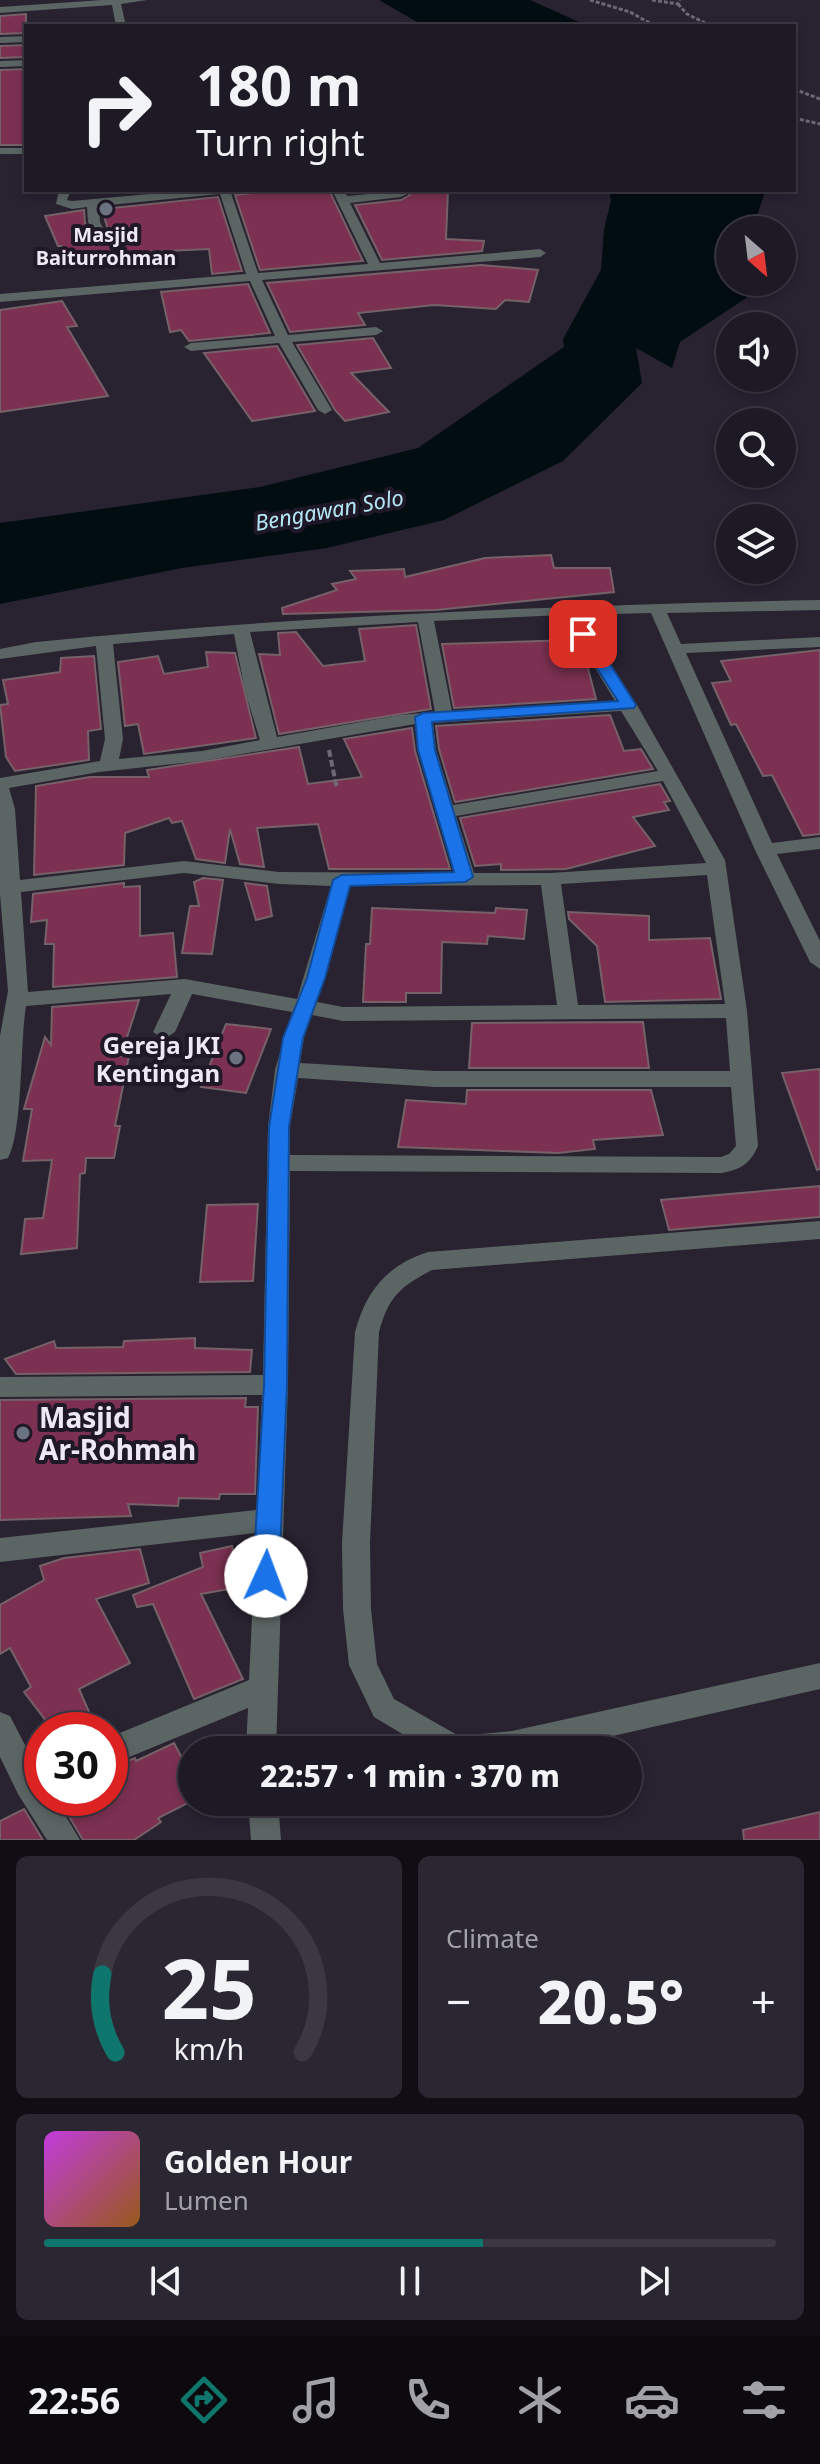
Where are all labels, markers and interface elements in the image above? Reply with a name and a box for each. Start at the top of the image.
text: 180 m [196,46,361,122]
icon: right [64,56,168,160]
text: Turn right [196,118,364,167]
marker: Masjid Baiturrohman [97,200,115,218]
north arrow [716,216,796,296]
map controls [716,216,796,584]
place label: Masjid Baiturrohman [36,221,176,271]
button: sound [716,312,796,392]
button: search [716,408,796,488]
water label: Bengawan Solo [252,481,406,537]
button: layers [716,504,796,584]
pin [549,600,617,668]
icon: arrive [561,612,605,656]
place label: Gereja JKI Kentingan [96,1028,220,1089]
marker: Gereja JKI Kentingan [227,1049,245,1067]
place label: Masjid Ar-Rohmah [39,1398,196,1468]
marker: Masjid Ar-Rohmah [14,1424,32,1442]
position arrow [224,1534,308,1618]
speed limit sign: 30 [24,1712,128,1816]
text: 22:57 · 1 min · 370 m [260,1755,560,1796]
text: Climate [446,1920,539,1956]
text: 25 [161,1930,257,2043]
text: 20.5° [538,1960,684,2042]
text: − [446,1971,471,2031]
text: + [751,1971,776,2031]
text: km/h [174,2029,244,2068]
text: Golden Hour [164,2141,352,2182]
text: Lumen [164,2182,249,2218]
icon: previous [144,2259,188,2303]
icon: pause [388,2259,432,2303]
icon: next [632,2259,676,2303]
icon: directions [176,2372,232,2428]
icon: music [288,2372,344,2428]
icon: phone [400,2372,456,2428]
icon: climate [512,2372,568,2428]
icon: car [624,2372,680,2428]
icon: filters [736,2372,792,2428]
text: 22:56 [28,2376,120,2425]

